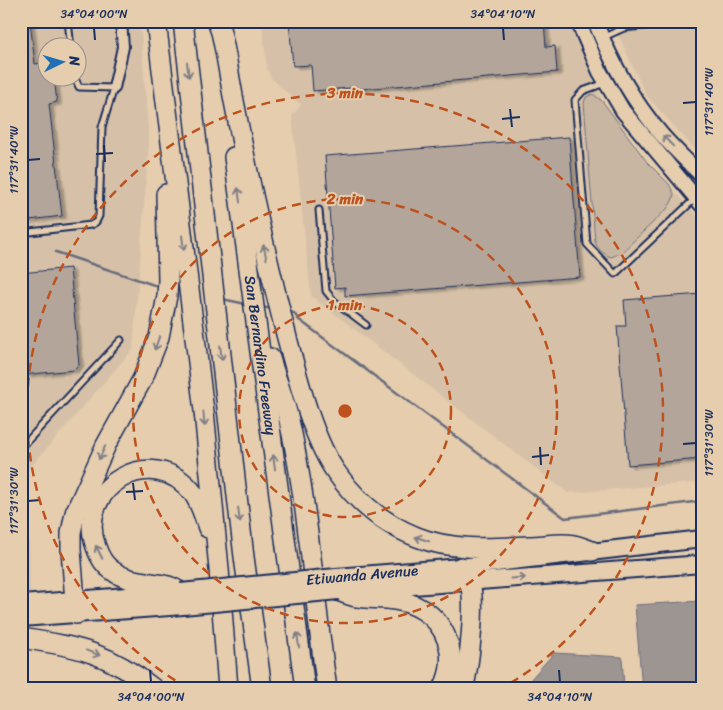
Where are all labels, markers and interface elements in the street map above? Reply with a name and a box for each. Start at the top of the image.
text: 34°04'00"N [60,3,128,25]
text: 34°04'10"N [471,3,536,25]
north arrow [38,38,88,88]
text: N [61,54,87,67]
one-way arrow [183,61,193,77]
text: 117°31'40"W [698,67,720,136]
text: 3 min [326,80,364,106]
text: 117°31'40"W [3,125,25,194]
one-way arrow [662,135,674,147]
text: 2 min [326,186,364,212]
one-way arrow [234,188,244,204]
one-way arrow [178,235,188,251]
one-way arrow [260,245,269,261]
street label: San Bernardino Freeway [237,274,284,437]
text: 1 min [328,292,363,318]
one-way arrow [151,335,161,351]
one-way arrow [216,345,226,361]
centre of rings [336,402,354,420]
text: 117°31'30"W [698,409,720,476]
one-way arrow [200,411,209,427]
one-way arrow [97,445,106,460]
one-way arrow [269,454,279,470]
text: 117°31'30"W [3,467,25,534]
one-way arrow [234,507,244,523]
one-way arrow [414,533,430,543]
one-way arrow [94,545,103,560]
street label: Etiwanda Avenue [305,557,419,593]
one-way arrow [510,573,526,582]
one-way arrow [293,633,303,649]
one-way arrow [85,649,100,658]
text: 34°04'00"N [117,686,185,708]
text: 34°04'10"N [528,686,593,708]

